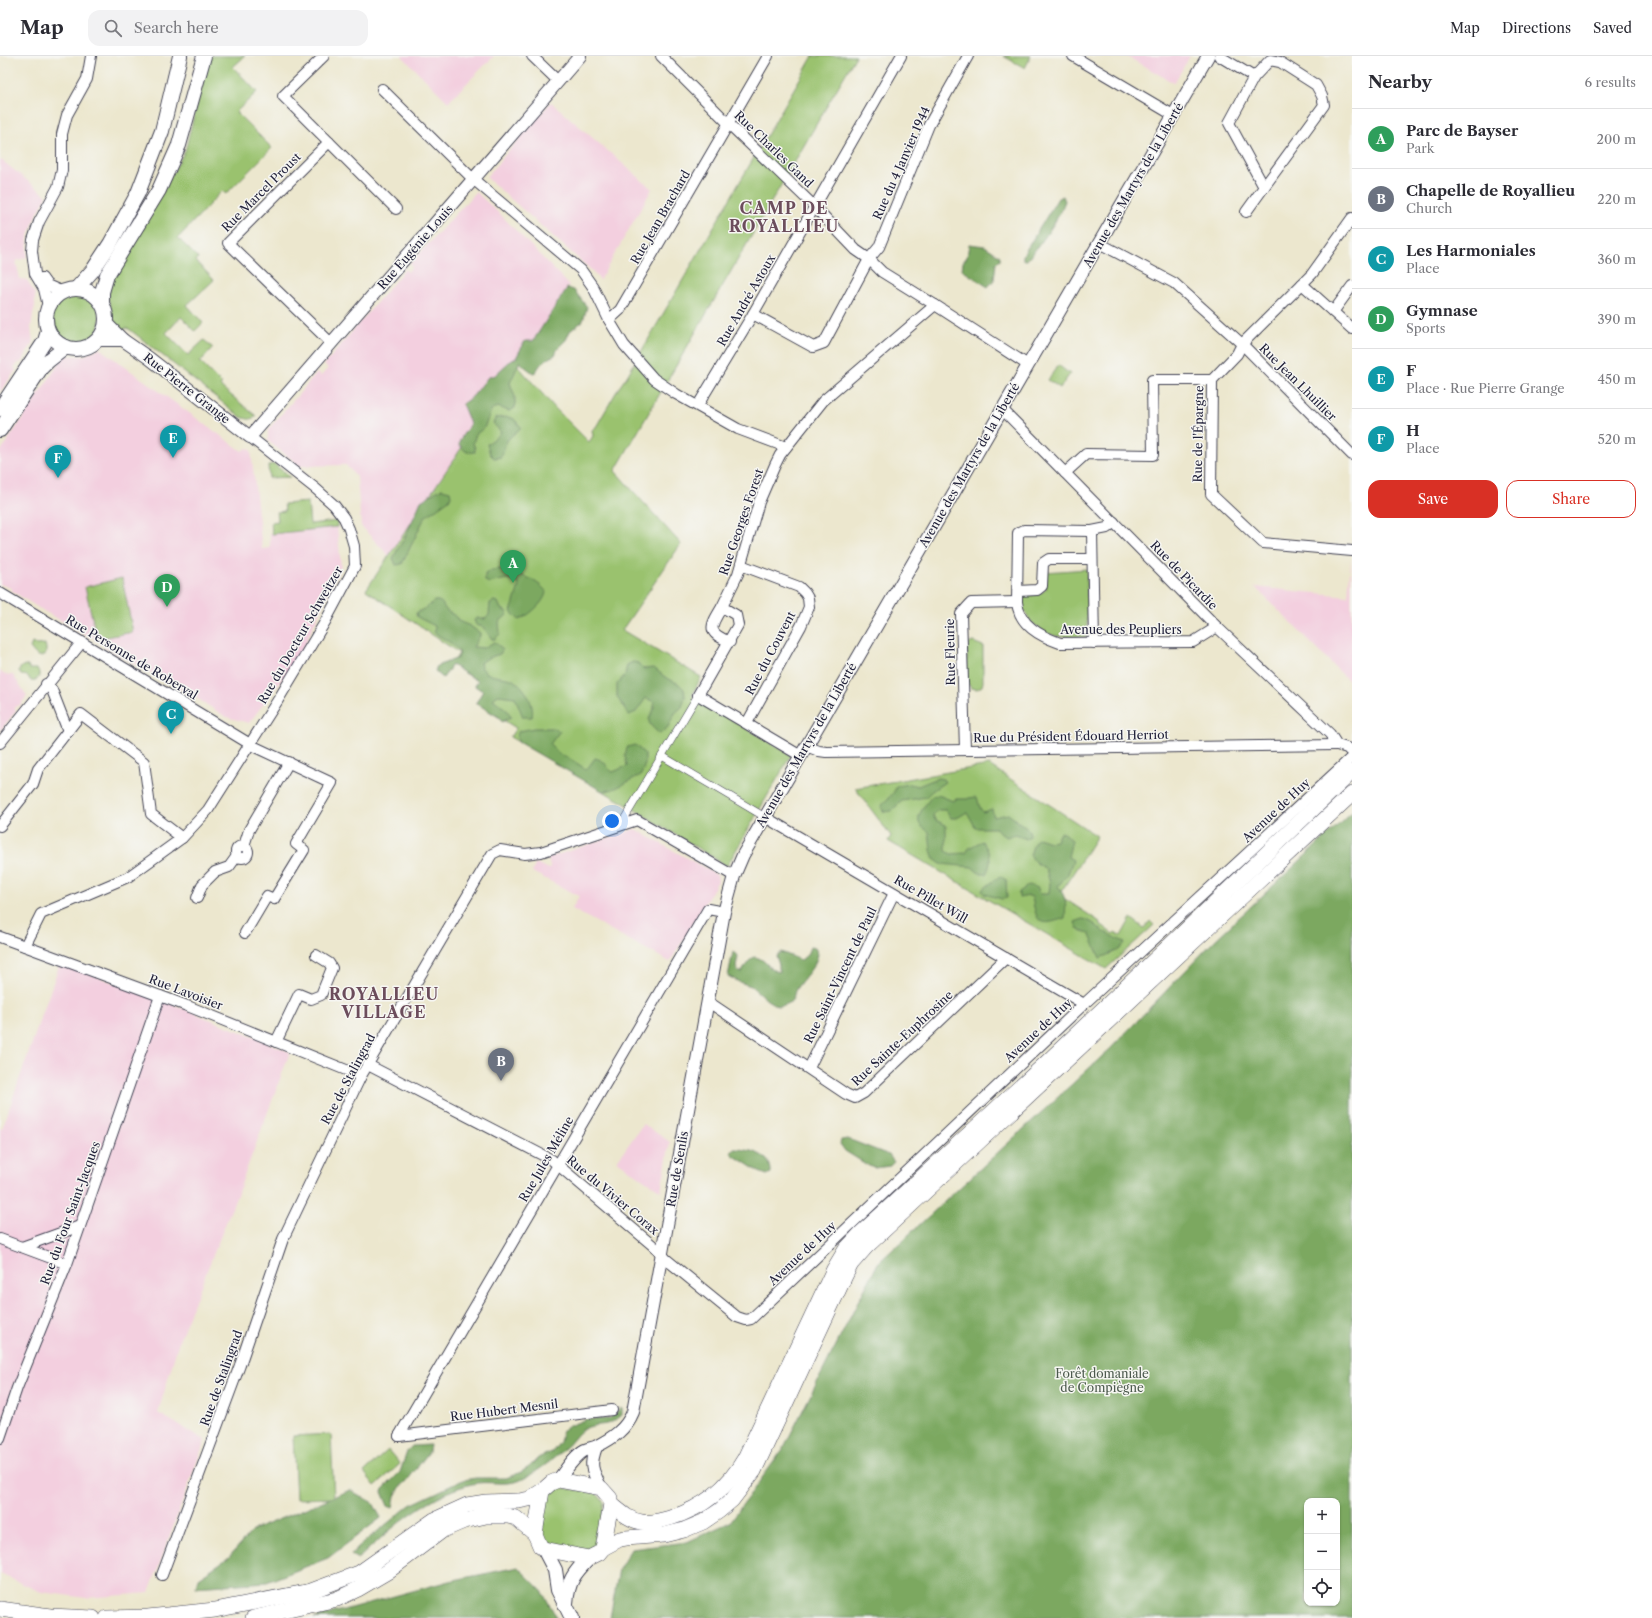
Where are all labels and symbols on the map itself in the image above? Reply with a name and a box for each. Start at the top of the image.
street label: Avenue des Martyrs de la Liberté [1079,100,1187,271]
street label: Rue du 4 Janvier 1944 [869,104,933,222]
street label: Rue Charles Gand [731,108,817,191]
street label: Rue Marcel Proust [218,149,304,235]
street label: Rue Jean Brachard [627,167,693,267]
district label: CAMP DE ROYALLIEU [729,198,839,236]
street label: Rue Eugénie Louis [374,202,456,292]
street label: Rue André Astoux [714,251,778,349]
street label: Rue Jean Lhuillier [1256,340,1340,424]
street label: Rue Pierre Grange [141,350,233,427]
street label: Avenue des Martyrs de la Liberté [915,380,1023,551]
street label: Rue de l'Épargne [1189,385,1206,483]
pin: E [160,425,186,458]
pin: F [45,445,71,478]
street label: Rue Georges Forest [716,466,767,577]
street label: Rue de Picardie [1147,537,1221,613]
pin: A [500,550,526,583]
street label: Rue du Docteur Schweitzer [254,563,346,707]
pin: D [154,574,180,607]
street label: Rue du Couvent [742,608,799,697]
street label: Rue Personne de Roberval [63,612,201,703]
street label: Rue Fleurie [942,618,958,686]
street label: Avenue des Peupliers [1059,622,1182,637]
street label: Avenue des Martyrs de la Liberté [752,660,860,831]
pin: C [158,701,184,734]
street label: Rue du Président Édouard Herriot [973,726,1170,745]
street label: Avenue de Huy [1238,775,1313,846]
your location [602,811,622,831]
street label: Rue Pillet Will [892,872,971,926]
street label: Rue Saint-Vincent de Paul [800,904,880,1046]
street label: Rue Lavoisier [147,971,225,1013]
district label: ROYALLIEU VILLAGE [329,984,439,1022]
street label: Rue Sainte-Euphrosine [848,987,956,1089]
street label: Avenue de Huy [1000,995,1075,1066]
street label: Rue de Stalingrad [318,1030,379,1127]
pin: B [488,1048,514,1081]
street label: Rue Jules Méline [515,1113,577,1204]
street label: Rue de Senlis [663,1130,691,1208]
street label: Rue du Four Saint-Jacques [37,1139,103,1287]
street label: Rue du Vivier Corax [564,1152,662,1238]
street label: Avenue de Huy [764,1218,839,1289]
street label: Rue de Stalingrad [197,1327,246,1428]
park label: Forêt domaniale de Compiègne [1055,1366,1149,1395]
street label: Rue Hubert Mesnil [449,1396,559,1424]

